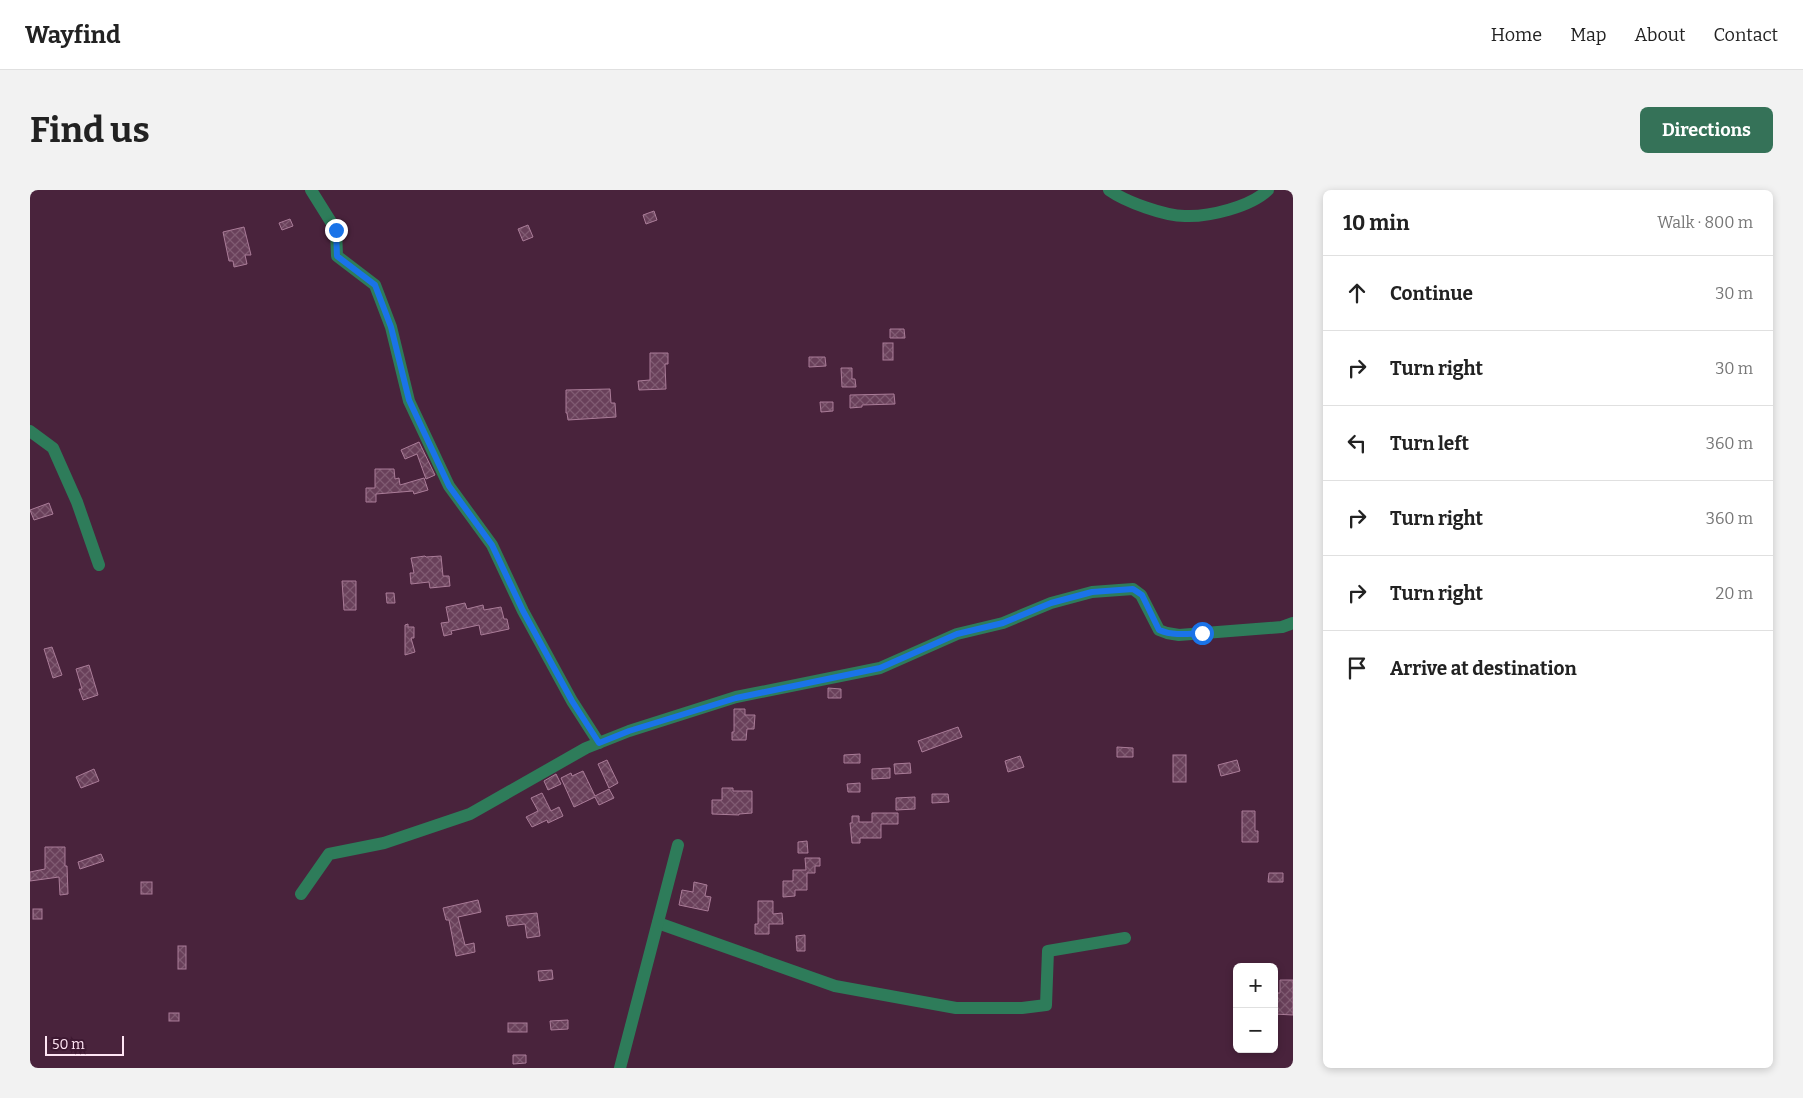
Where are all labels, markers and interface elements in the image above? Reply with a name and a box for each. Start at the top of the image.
text: Wayfind [25,21,121,49]
text: Home [1491,24,1542,46]
text: Map [1570,24,1606,46]
text: About [1634,24,1685,46]
text: Contact [1713,24,1778,46]
button: Directions [1640,107,1773,153]
text: Find us [30,109,150,151]
text: 10 min [1343,210,1409,236]
text: Walk · 800 m [1657,213,1753,232]
route end [325,219,348,242]
icon: ahead [1343,279,1371,307]
text: Continue [1390,282,1473,305]
text: 30 m [1715,284,1753,303]
icon: right [1343,354,1371,382]
text: Turn right [1390,357,1483,380]
text: 30 m [1715,359,1753,378]
icon: left [1343,429,1371,457]
text: Turn left [1390,432,1469,455]
text: 360 m [1706,434,1753,453]
icon: right [1343,504,1371,532]
text: Turn right [1390,507,1483,530]
text: 360 m [1706,509,1753,528]
icon: right [1343,579,1371,607]
text: Turn right [1390,582,1483,605]
text: 20 m [1716,584,1753,603]
route start [1191,622,1214,645]
icon: arrive [1343,654,1371,682]
text: Arrive at destination [1390,657,1577,680]
map controls [1233,963,1278,1053]
button: + [1233,963,1278,1008]
button: − [1233,1008,1278,1053]
scale bar [45,1033,124,1056]
text: 50 m [52,1036,85,1053]

